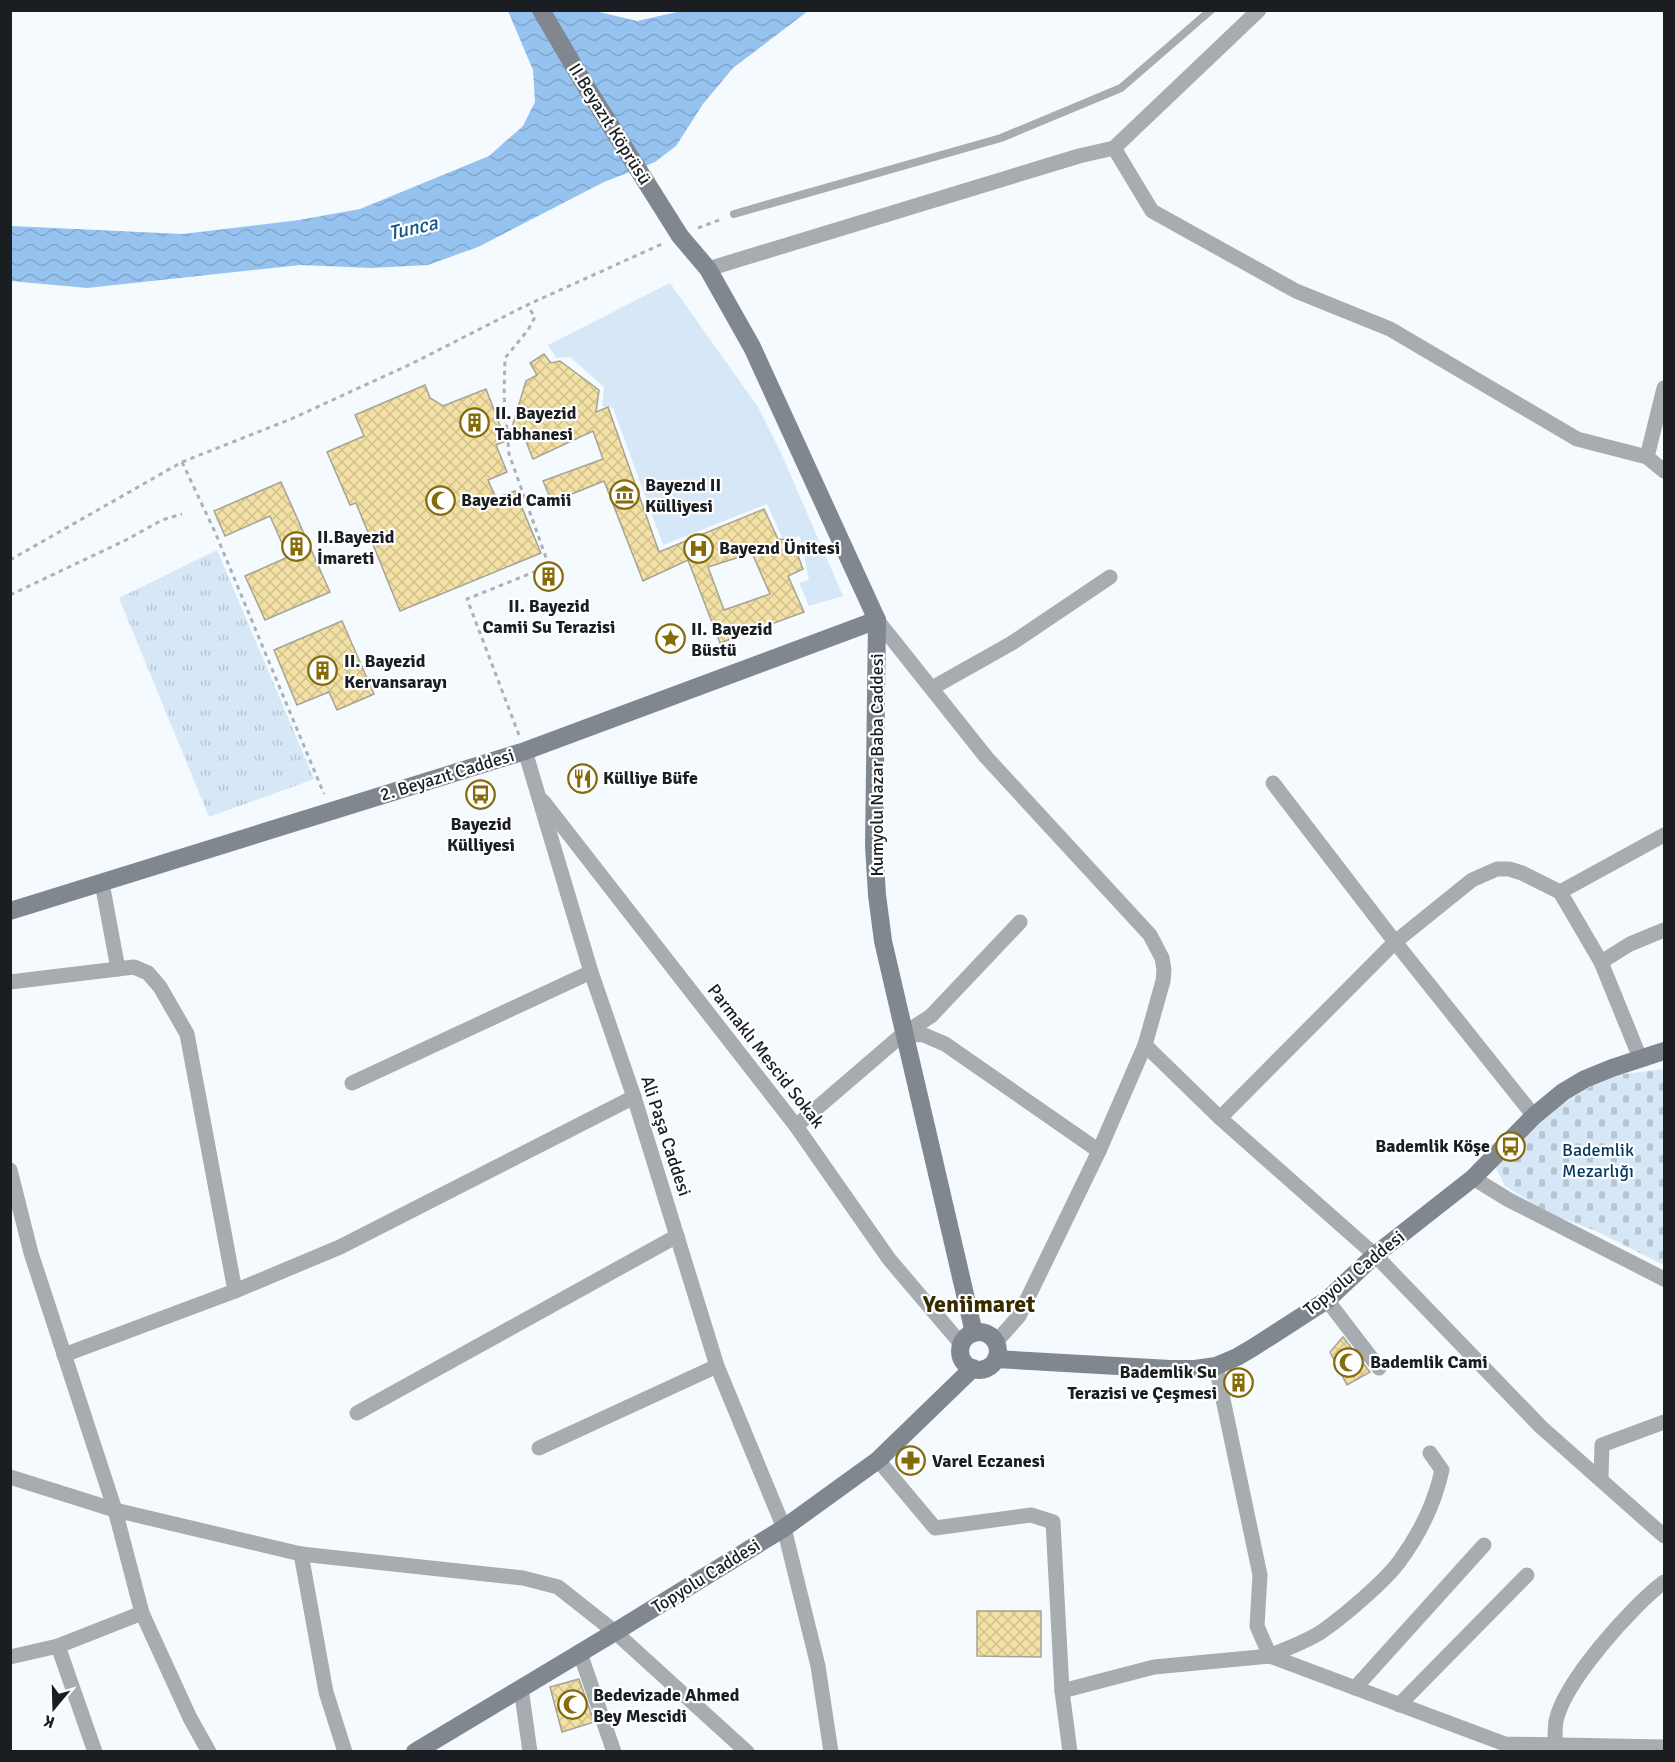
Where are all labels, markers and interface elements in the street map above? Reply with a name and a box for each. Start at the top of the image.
street label: II.Beyazıt Köprüsü [564,59,656,189]
water label: Tunca [386,210,441,246]
place label: II. Bayezid Tabhanesi [495,402,577,445]
building icon: II. Bayezid Tabhanesi [458,407,490,439]
place label: Bayezıd II Külliyesi [645,474,721,517]
museum icon: Bayezıd II Külliyesi [608,479,640,511]
mosque icon: Bayezid Camii [424,484,456,516]
place label: Bayezid Camii [461,489,571,511]
place label: II.Bayezid İmareti [317,526,395,569]
building icon: II.Bayezid İmareti [280,531,312,563]
hospital icon: Bayezıd Ünitesi [682,532,714,564]
place label: Bayezıd Ünitesi [719,537,840,559]
building icon: II. Bayezid Camii Su Terazisi [533,561,565,593]
place label: II. Bayezid Camii Su Terazisi [483,595,615,638]
place label: II. Bayezid Büstü [691,618,773,661]
place icon: II. Bayezid Büstü [654,623,686,655]
place label: II. Bayezid Kervansarayı [344,650,447,693]
street label: Kumyolu Nazar Baba Caddesi [866,653,888,877]
building icon: II. Bayezid Kervansarayı [307,655,339,687]
street label: 2. Beyazıt Caddesi [377,744,517,806]
restaurant icon: Külliye Büfe [566,762,598,794]
place label: Külliye Büfe [603,767,698,789]
bus stop icon: Bayezid Külliyesi [465,779,497,811]
place label: Bayezid Külliyesi [447,813,515,856]
street label: Parmaklı Mescid Sokak [703,980,829,1132]
street label: Ali Paşa Caddesi [636,1073,696,1199]
bus stop icon: Bademlik Köşe [1495,1130,1527,1162]
place label: Bademlik Köşe [1375,1135,1490,1157]
park label: Bademlik Mezarlığı [1562,1139,1634,1182]
street label: Topyolu Caddesi [1299,1226,1409,1320]
district label: Yeniimaret [922,1289,1035,1319]
mosque icon: Bademlik Cami [1333,1346,1365,1378]
place label: Bademlik Cami [1370,1351,1488,1373]
place label: Bademlik Su Terazisi ve Çeşmesi [1067,1361,1217,1404]
building icon: Bademlik Su Terazisi ve Çeşmesi [1222,1366,1254,1398]
pharmacy icon: Varel Eczanesi [895,1445,927,1477]
place label: Varel Eczanesi [932,1450,1045,1472]
street label: Topyolu Caddesi [648,1534,764,1618]
north arrow [24,1678,84,1738]
place label: Bedevizade Ahmed Bey Mescidi [593,1684,740,1727]
mosque icon: Bedevizade Ahmed Bey Mescidi [556,1689,588,1721]
text: K [41,1710,57,1732]

